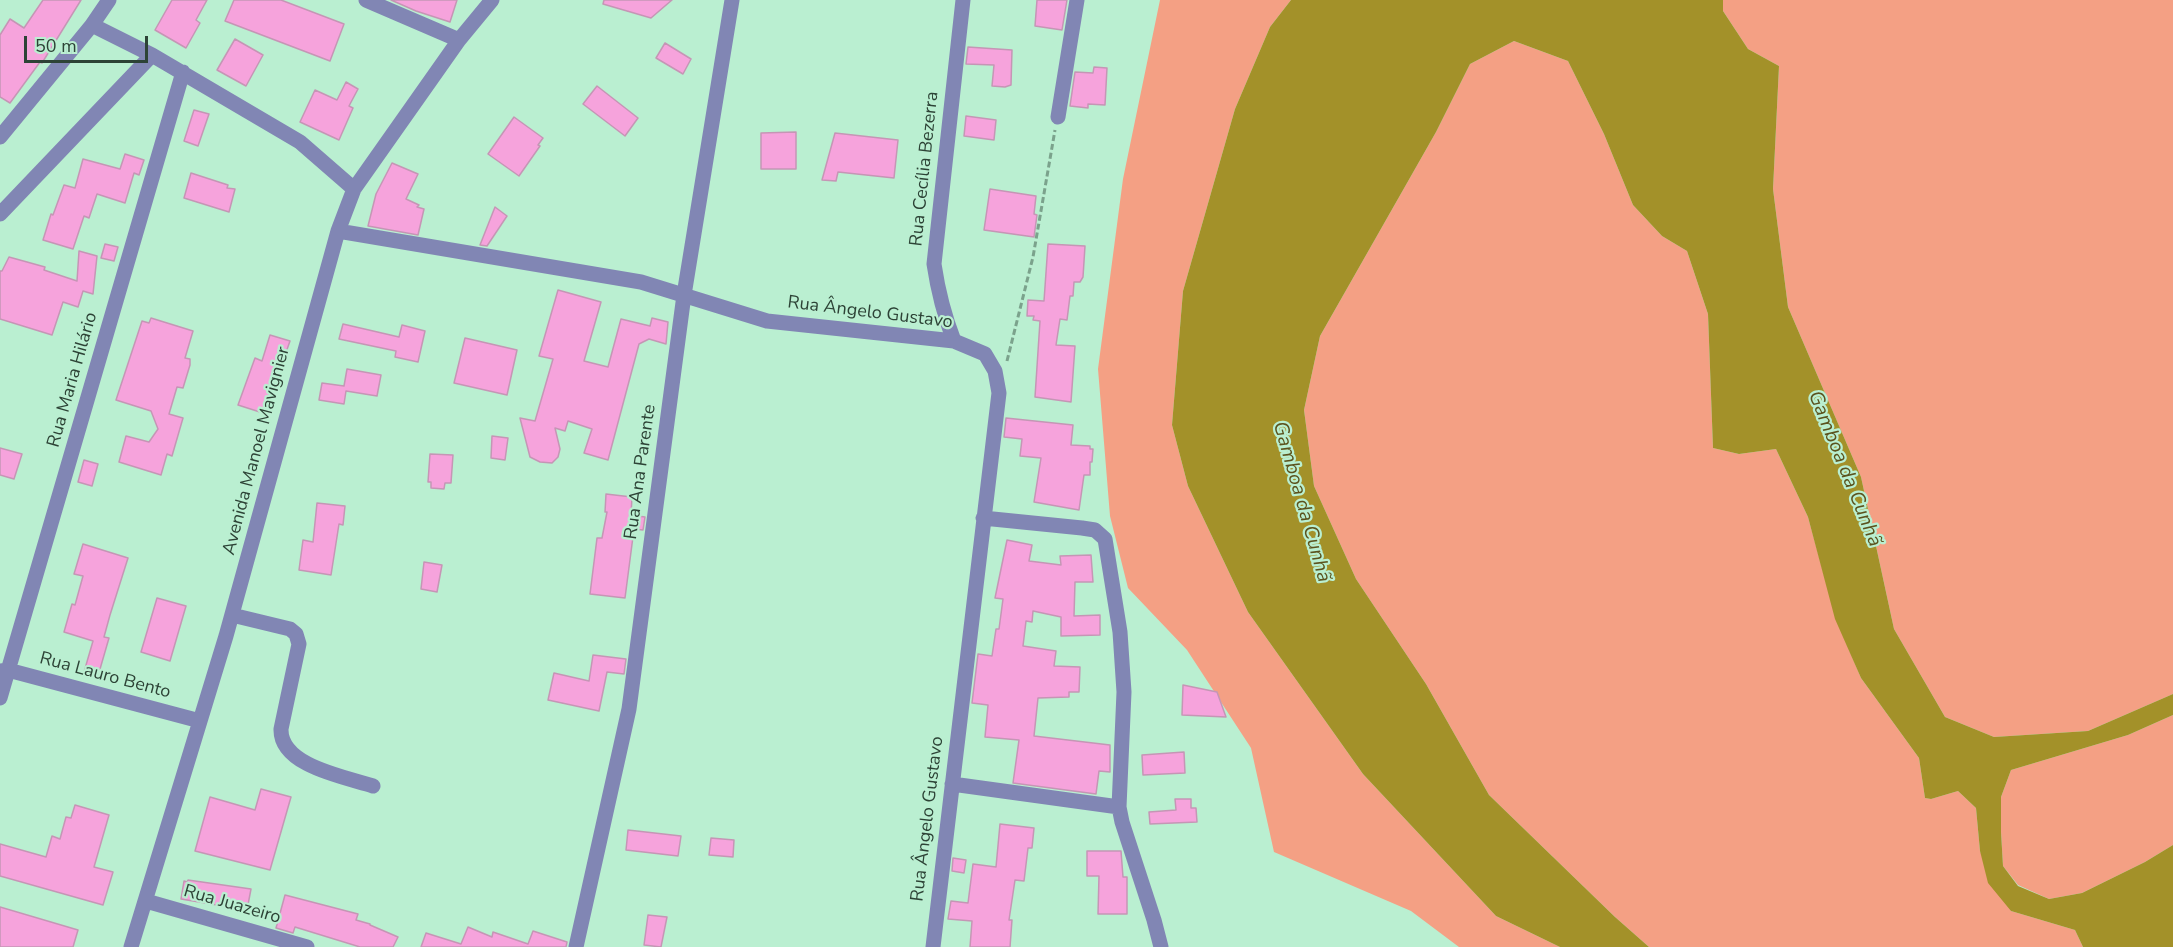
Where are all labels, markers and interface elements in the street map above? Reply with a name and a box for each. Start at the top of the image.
scale bar [27,24,152,62]
text: 50 m [35,34,77,58]
street label: Rua Cecília Bezerra [906,91,944,247]
street label: Rua Ângelo Gustavo [786,292,954,334]
street label: Rua Maria Hilário [43,310,103,450]
street label: Avenida Manoel Mavignier [219,345,295,557]
water label: Gamboa da Cunhã [1802,388,1886,550]
street label: Rua Ana Parente [621,403,661,541]
water label: Gamboa da Cunhã [1267,419,1335,585]
street label: Rua Lauro Bento [37,648,173,704]
street label: Rua Ângelo Gustavo [907,735,949,903]
street label: Rua Juazeiro [181,881,283,929]

